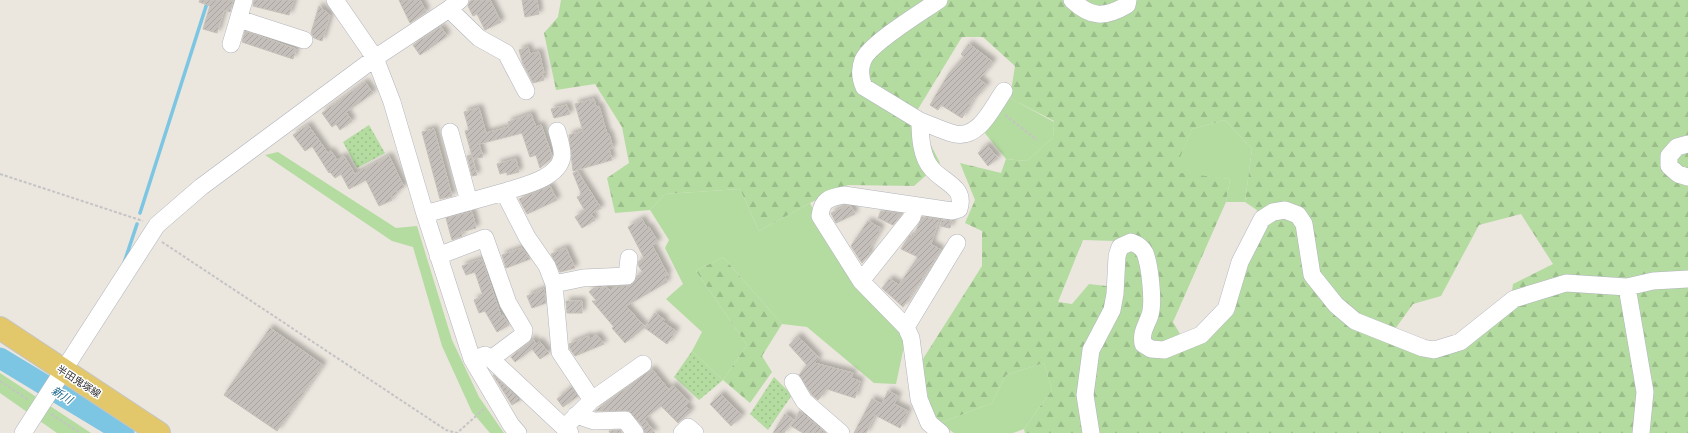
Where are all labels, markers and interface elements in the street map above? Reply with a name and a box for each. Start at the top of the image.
street label: 半田鬼塚線 [54,362,104,401]
water label: 新川 [48,382,76,408]

